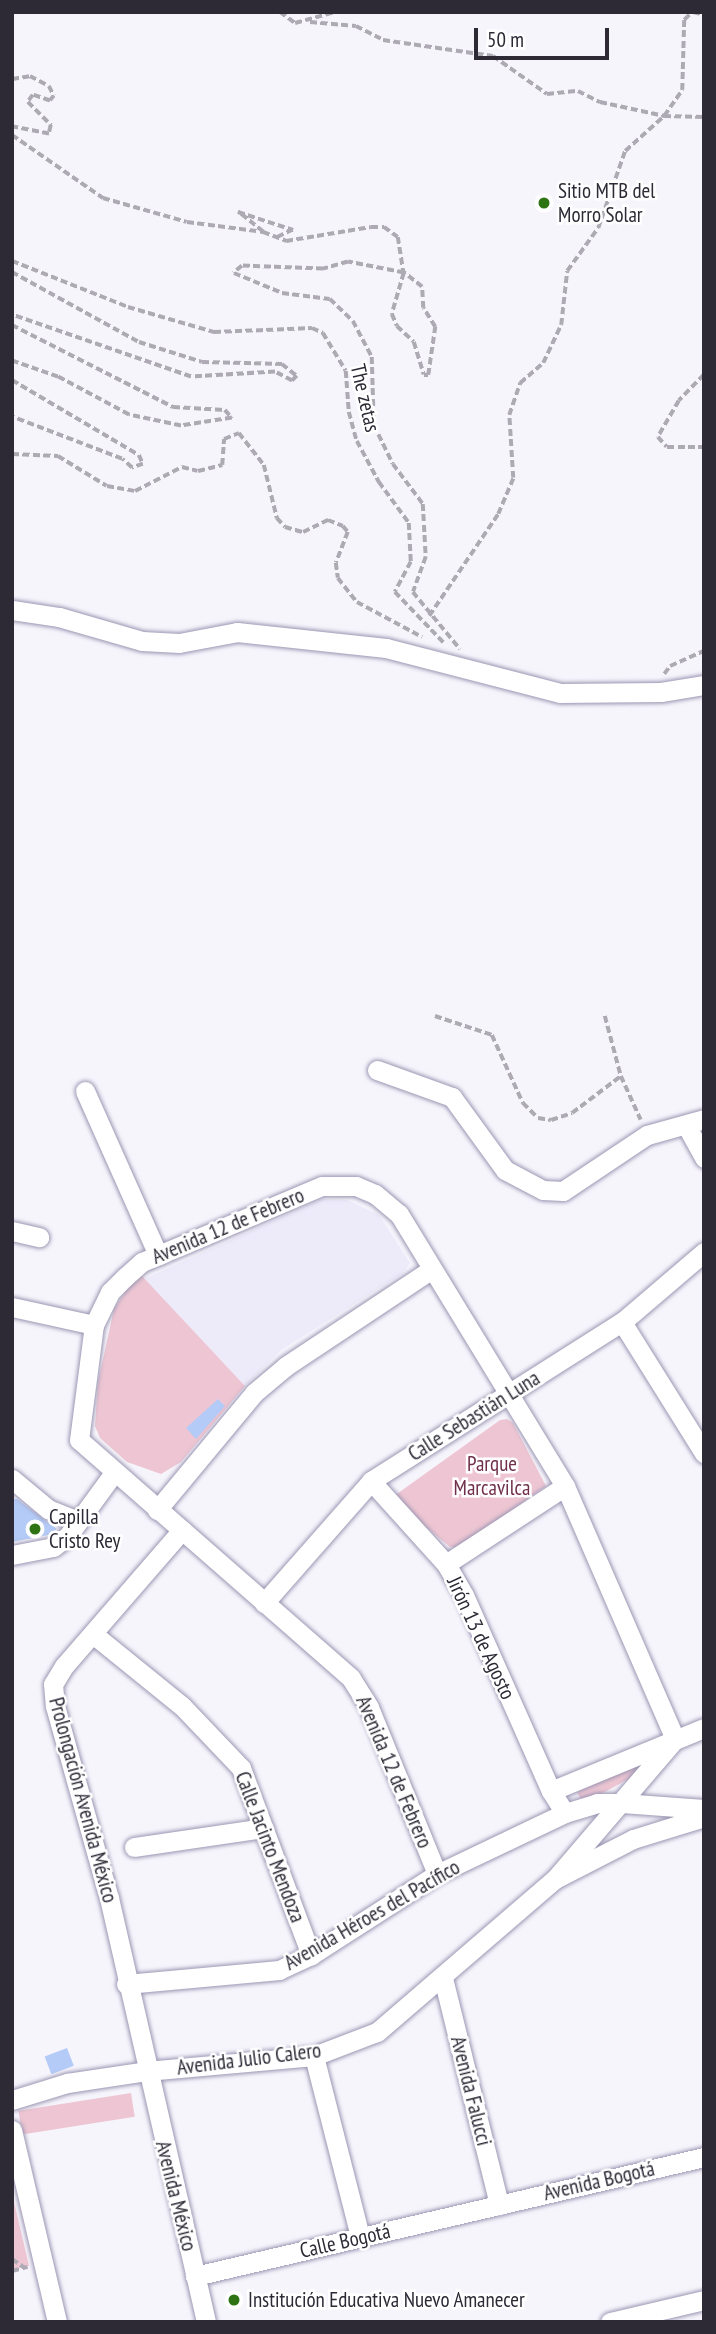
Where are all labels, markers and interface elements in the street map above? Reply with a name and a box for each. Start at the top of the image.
scale bar [478,14,613,58]
text: 50 m [487,26,524,53]
place label: Sitio MTB del Morro Solar [558,178,655,228]
marker: Sitio MTB del Morro Solar [536,195,552,211]
street label: The zetas [345,362,385,434]
street label: Avenida 12 de Febrero [148,1183,308,1269]
street label: Calle Sebastián Luna [404,1365,544,1467]
park label: Parque Marcavilca [454,1451,530,1501]
place label: Capilla Cristo Rey [49,1504,120,1554]
marker: Capilla Cristo Rey [27,1521,43,1537]
street label: Jirón 13 de Agosto [441,1572,521,1704]
street label: Avenida 12 de Febrero [351,1692,437,1852]
street label: Prolongación Avenida México [43,1694,123,1906]
street label: Calle Jacinto Mendoza [230,1768,310,1926]
street label: Avenida Héroes del Pacífico [280,1854,464,1976]
street label: Avenida Falucci [445,2034,497,2148]
street label: Avenida Julio Calero [175,2038,323,2080]
street label: Avenida México [150,2138,202,2254]
street label: Avenida Bogotá [541,2156,657,2206]
street label: Calle Bogotá [297,2218,393,2264]
place label: Institución Educativa Nuevo Amanecer [248,2287,525,2313]
marker: Institución Educativa Nuevo Amanecer [226,2292,242,2308]

